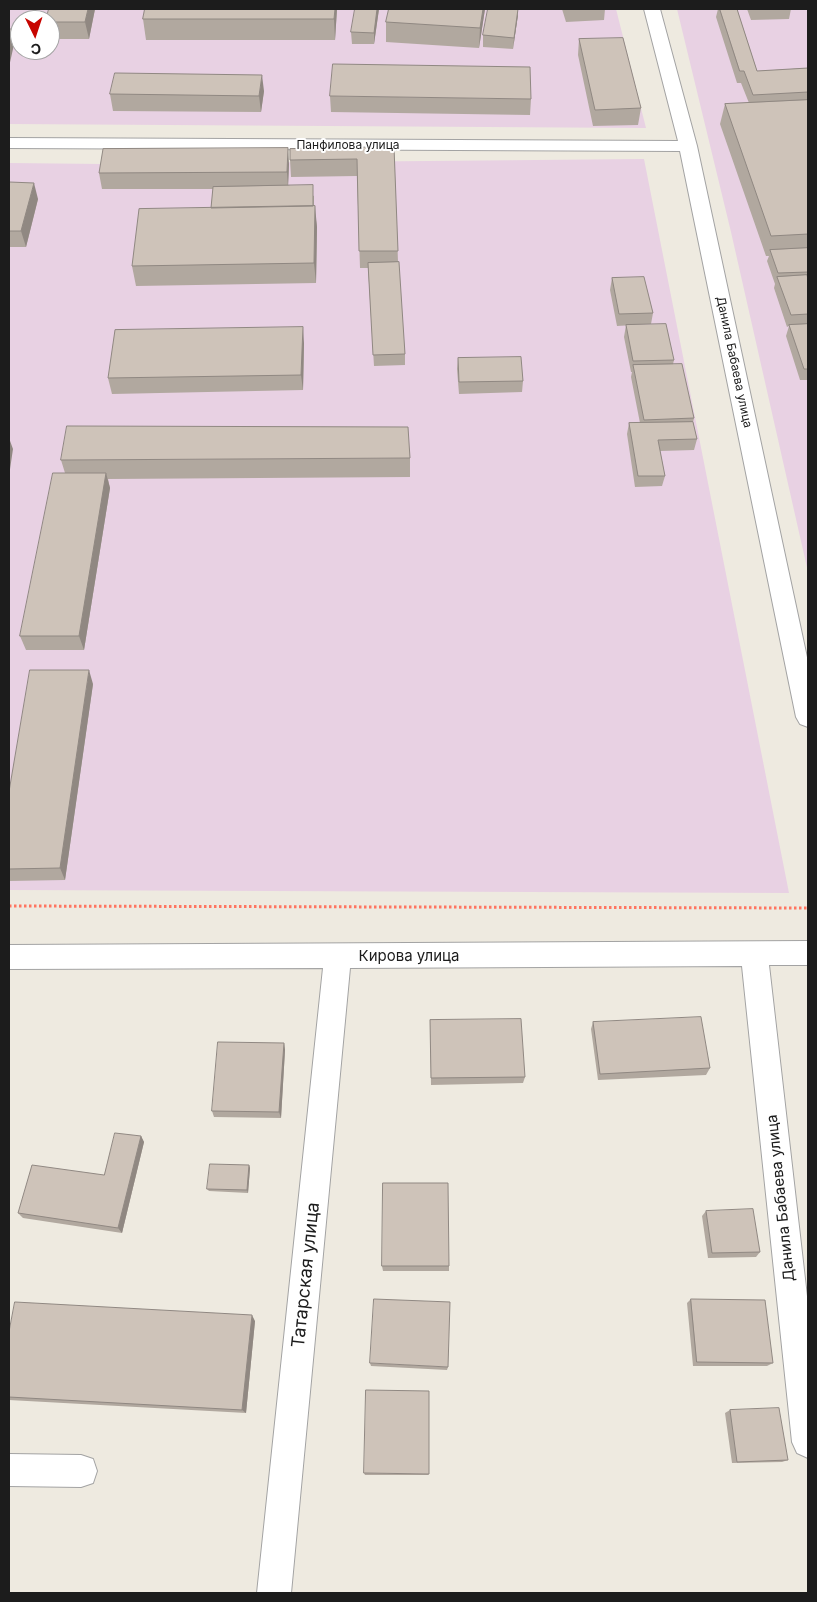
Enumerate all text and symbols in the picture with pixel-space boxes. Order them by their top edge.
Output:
north arrow [10,10,60,60]
text: С [30,41,42,58]
street label: Панфилова улица [296,138,400,152]
street label: Данила Бабаева улица [713,295,755,429]
street label: Кирова улица [359,947,459,965]
street label: Данила Бабаева улица [763,1114,799,1282]
street label: Татарская улица [288,1201,324,1349]

